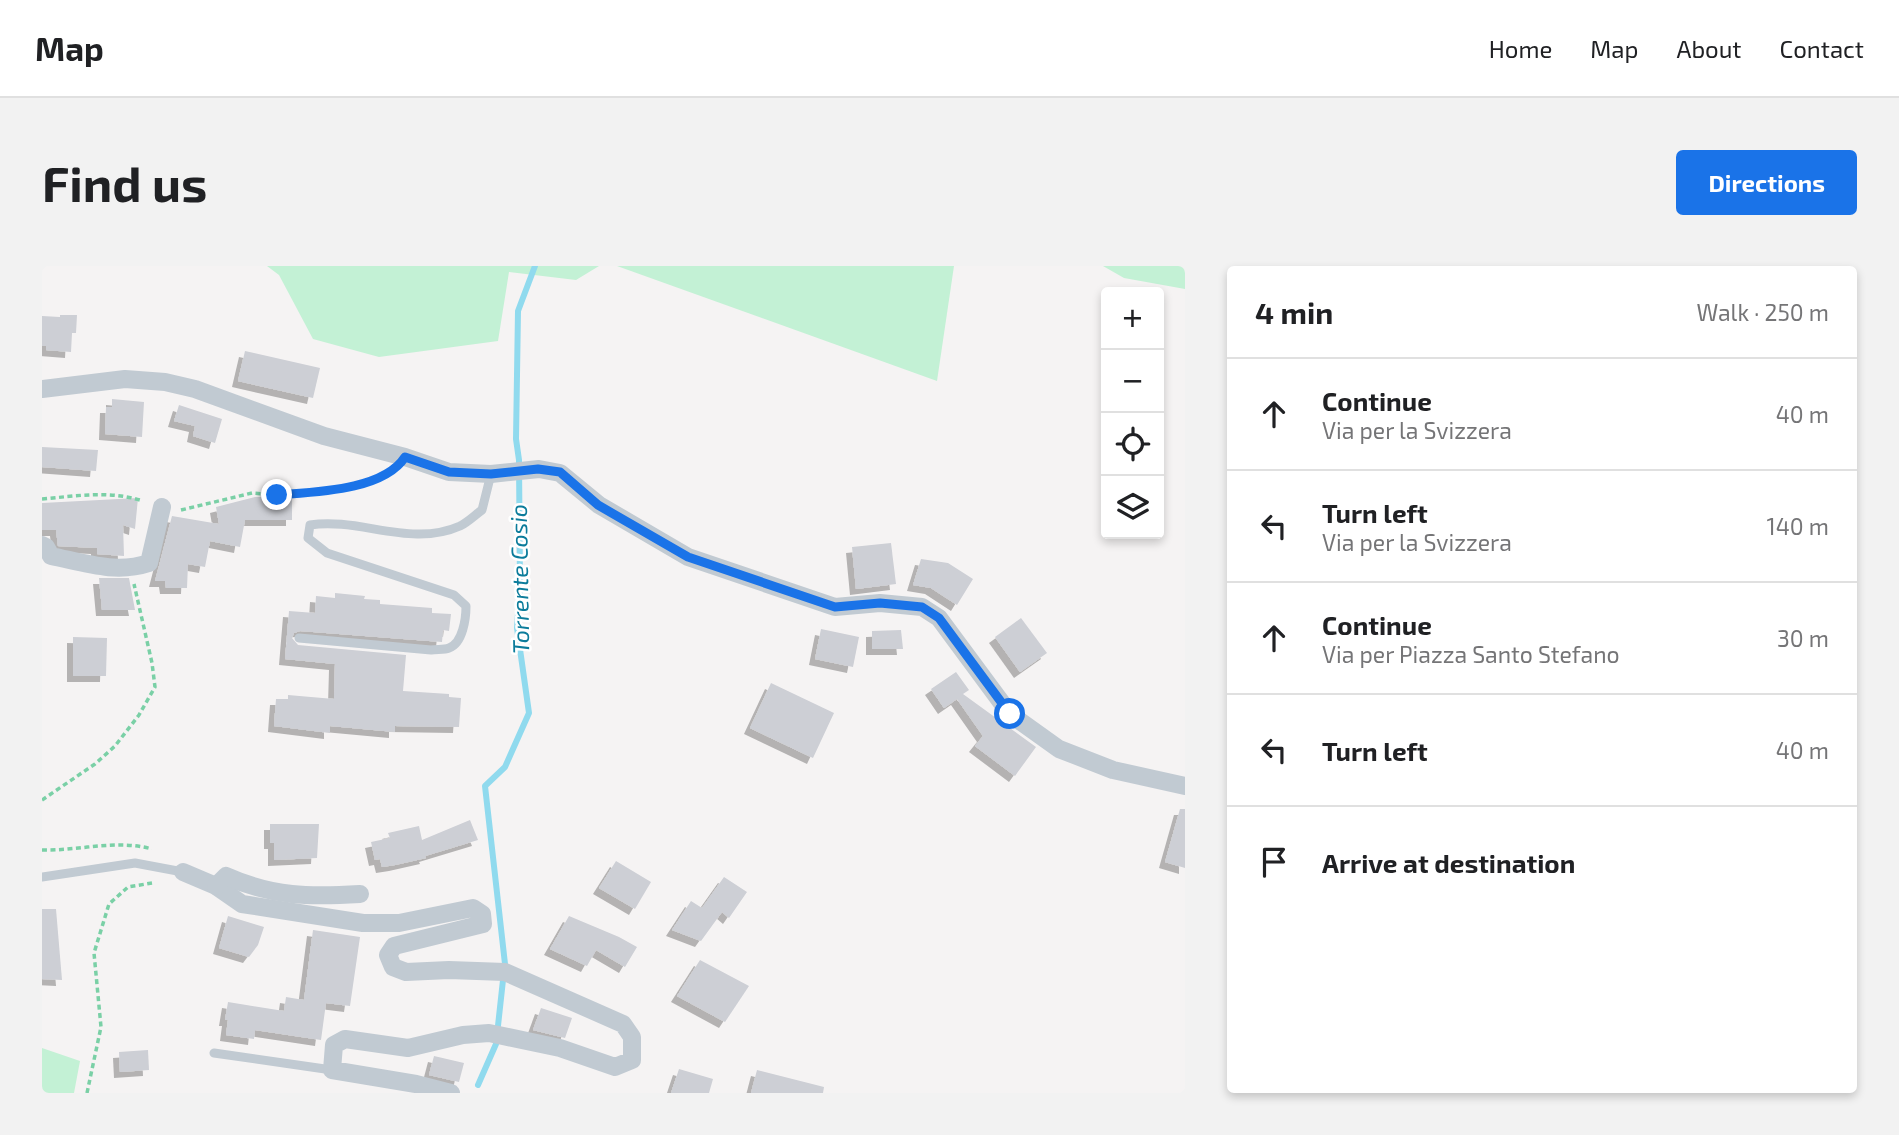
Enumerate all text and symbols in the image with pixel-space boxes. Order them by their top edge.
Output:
text: Map [35,28,104,68]
text: Home [1489,34,1552,63]
text: Map [1590,34,1638,63]
text: About [1676,34,1742,63]
text: Contact [1780,34,1864,63]
button: Directions [1676,150,1857,215]
text: Find us [42,153,207,212]
map controls [1101,287,1164,539]
button: + [1101,287,1164,350]
text: 4 min [1255,294,1333,330]
text: Walk · 250 m [1696,298,1829,326]
button: − [1101,350,1164,413]
text: Continue [1322,385,1432,416]
icon: ahead [1255,395,1293,433]
text: 40 m [1776,400,1829,428]
button: locate [1101,413,1164,476]
text: Via per la Svizzera [1322,416,1512,444]
button: layers [1101,476,1164,539]
route end [261,479,292,510]
text: Turn left [1322,497,1428,528]
water label: Torrente Cosio [504,504,534,654]
icon: left [1255,507,1293,545]
text: 140 m [1767,512,1829,540]
text: Via per la Svizzera [1322,528,1512,556]
text: Continue [1322,609,1432,640]
icon: ahead [1255,619,1293,657]
text: 30 m [1777,624,1829,652]
text: Via per Piazza Santo Stefano [1322,640,1620,668]
route start [994,698,1025,729]
icon: left [1255,731,1293,769]
text: Turn left [1322,735,1428,766]
text: 40 m [1776,736,1829,764]
icon: arrive [1255,843,1293,881]
text: Arrive at destination [1322,847,1575,878]

